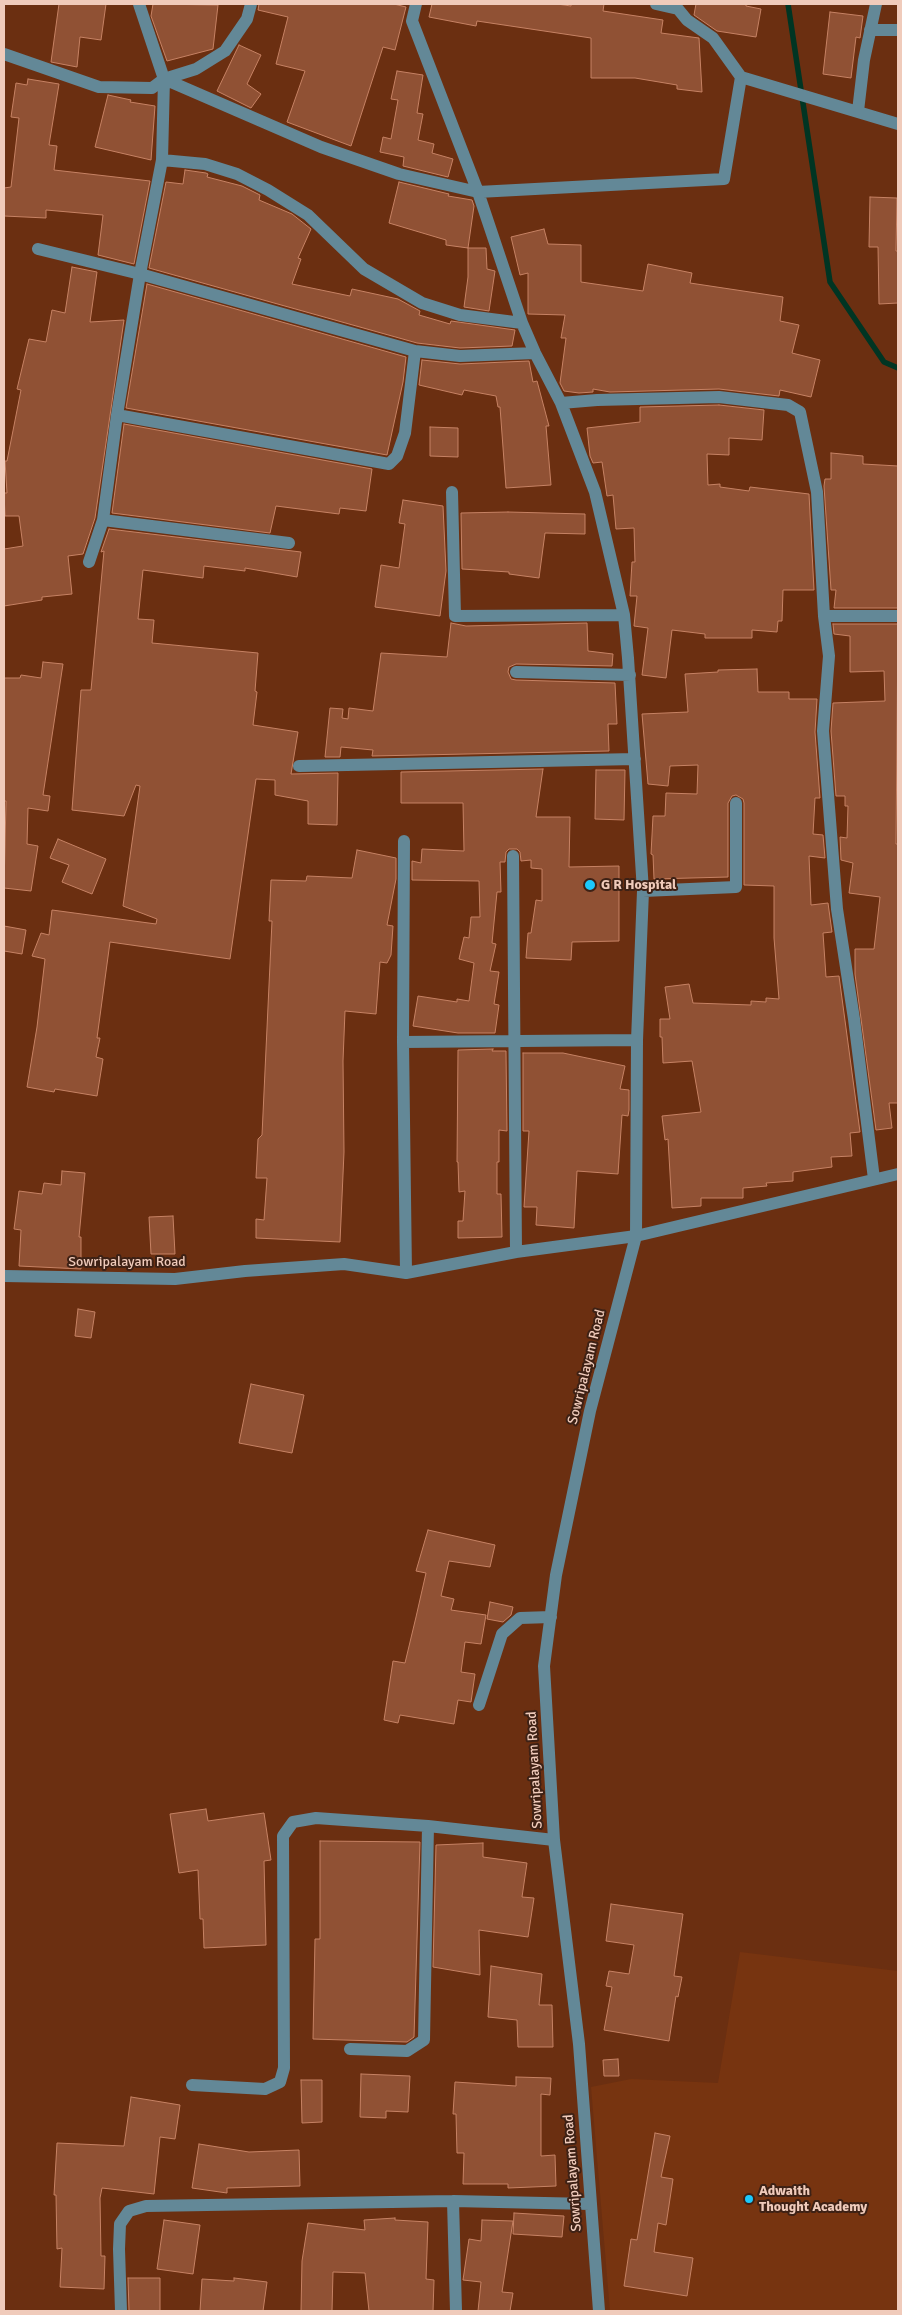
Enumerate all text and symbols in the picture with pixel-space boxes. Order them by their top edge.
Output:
place label: G R Hospital [601,877,676,893]
marker: G R Hospital [583,878,597,892]
street label: Sowripalayam Road [68,1254,186,1270]
street label: Sowripalayam Road [565,1308,609,1426]
street label: Sowripalayam Road [524,1711,546,1829]
street label: Sowripalayam Road [561,2114,585,2232]
place label: Adwaith Thought Academy [759,2183,867,2216]
marker: Adwaith Thought Academy [743,2193,755,2205]

